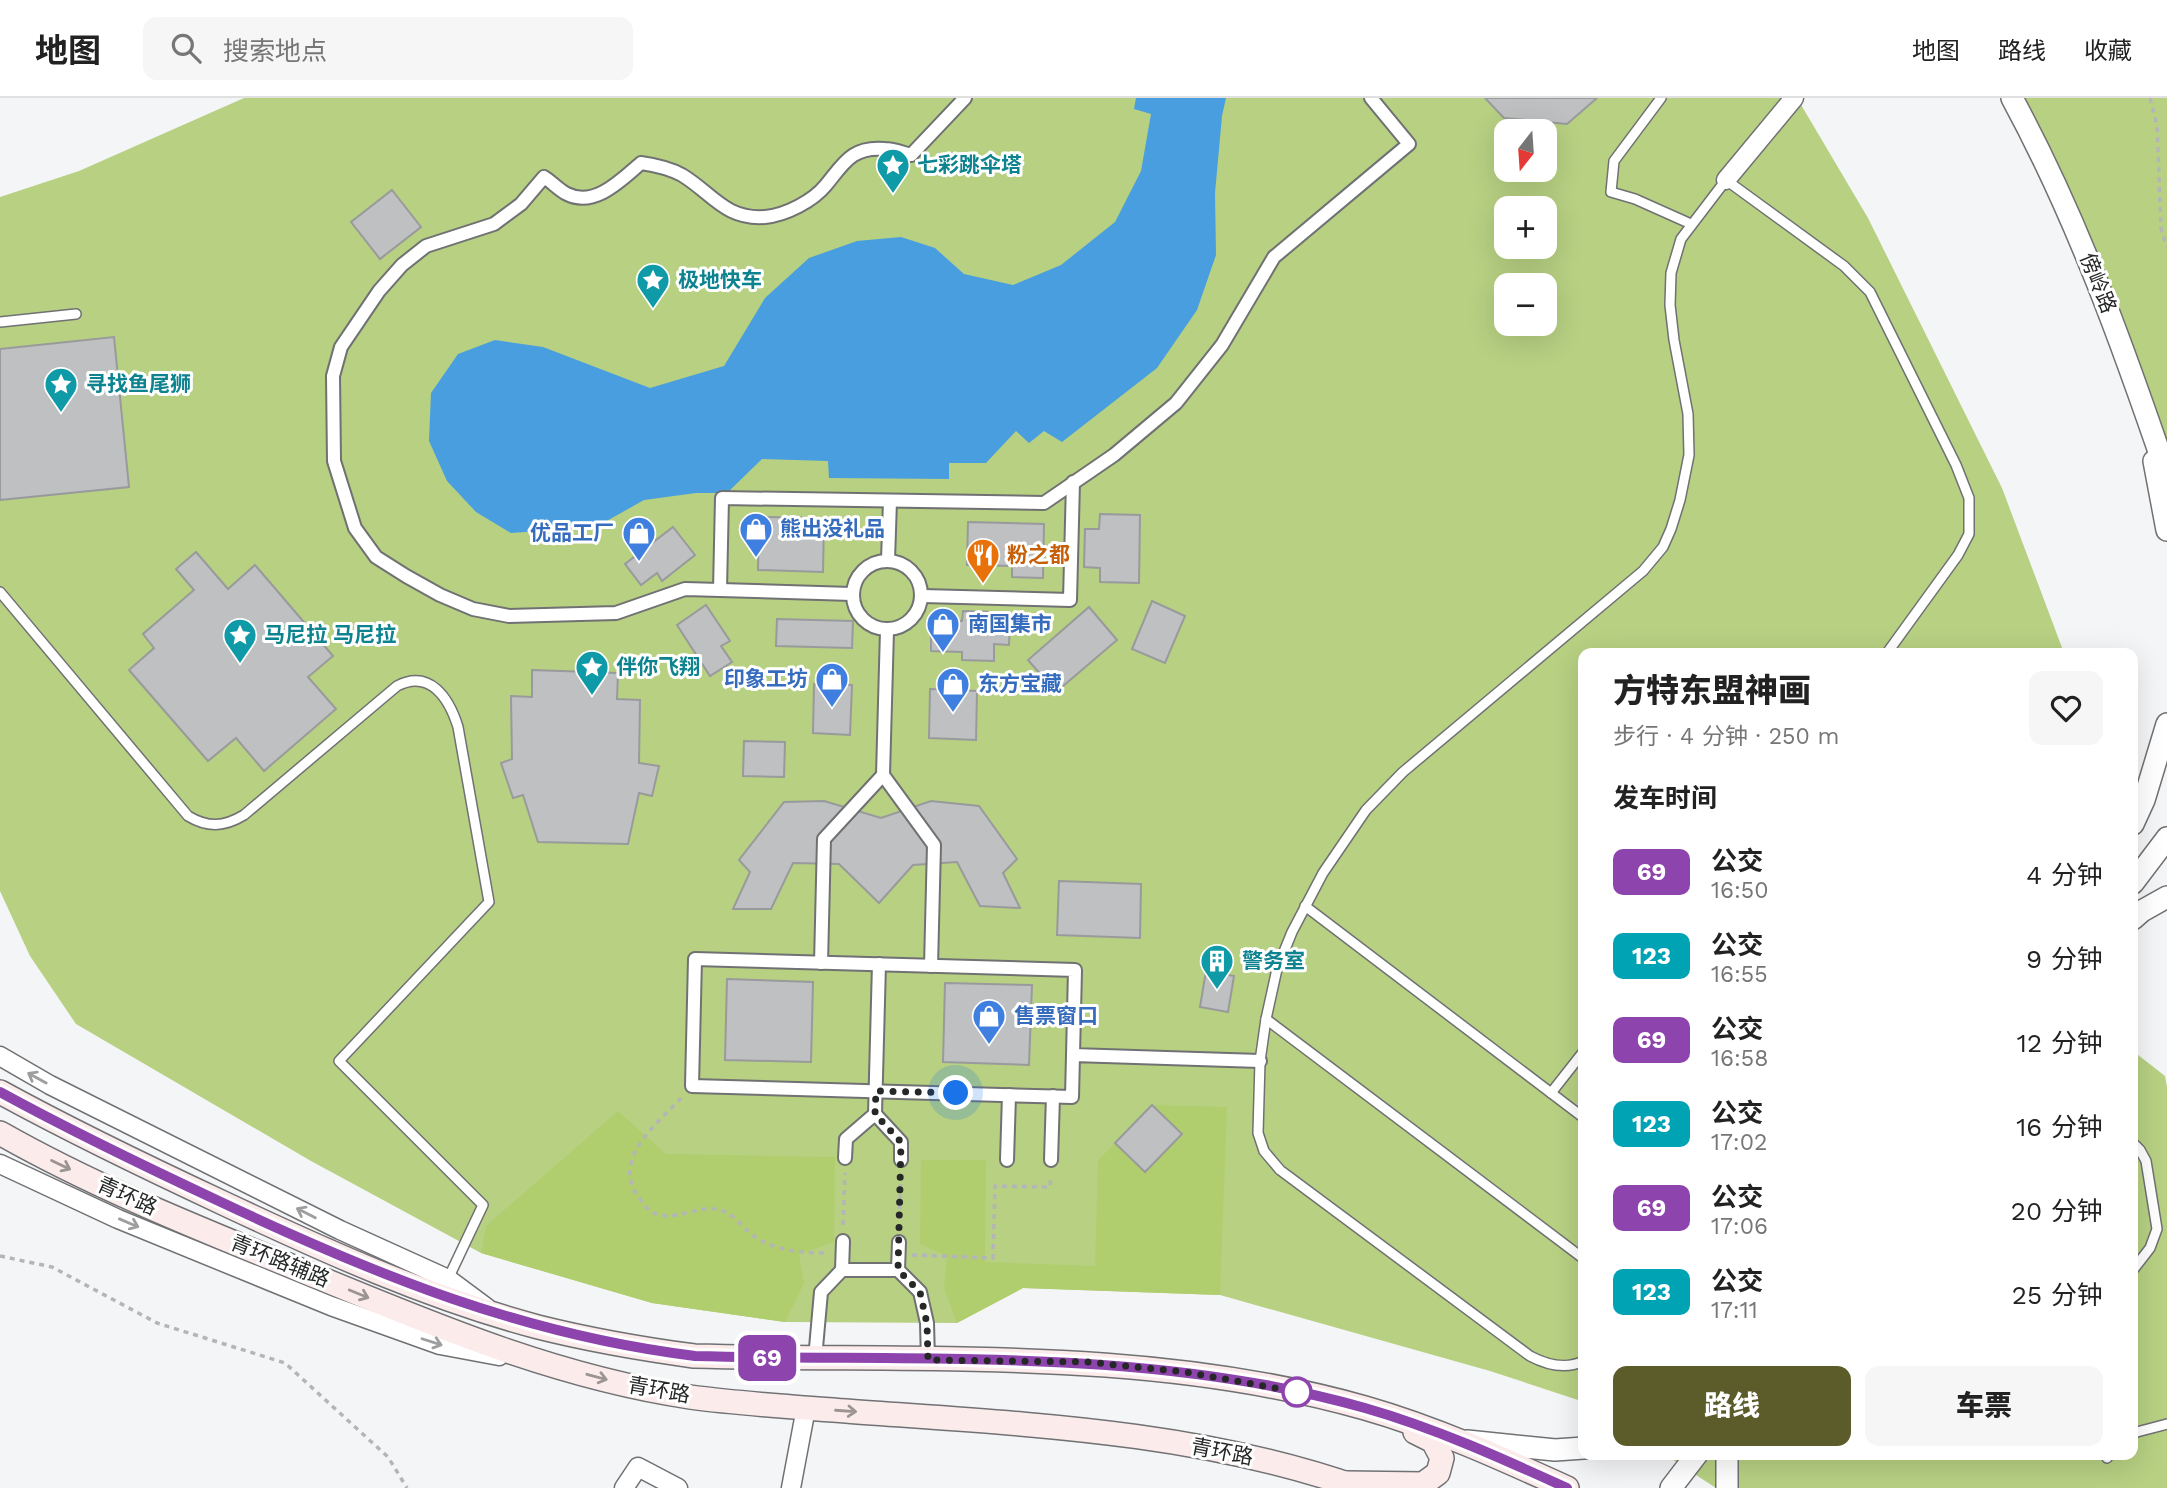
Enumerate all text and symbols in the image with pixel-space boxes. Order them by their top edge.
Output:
search box [143,17,633,80]
icon: search [167,29,205,67]
text: 地图 [35,31,101,70]
text: 搜索地点 [223,36,327,66]
text: 地图 [1912,37,1960,65]
text: 路线 [1998,37,2046,65]
text: 收藏 [2084,37,2132,65]
north arrow [1494,119,1558,182]
map controls [1494,119,1557,336]
place icon: 七彩跳伞塔 [874,146,912,195]
place label: 七彩跳伞塔 [917,152,1022,177]
button: + [1494,196,1557,259]
street label: 傍岭路 [2075,249,2122,317]
place icon: 极地快车 [634,261,672,310]
place label: 极地快车 [678,267,762,292]
button: − [1494,273,1557,336]
place icon: 寻找鱼尾狮 [42,365,80,414]
place label: 寻找鱼尾狮 [86,371,191,396]
shop icon: 熊出没礼品 [737,510,775,559]
shop icon: 优品工厂 [620,514,658,563]
place label: 熊出没礼品 [780,516,885,541]
place label: 优品工厂 [530,520,614,545]
restaurant icon: 粉之都 [964,536,1002,585]
place label: 粉之都 [1007,542,1070,567]
shop icon: 南国集市 [924,605,962,654]
place label: 南国集市 [968,611,1052,636]
place icon: 马尼拉 马尼拉 [221,616,259,665]
place label: 马尼拉 马尼拉 [264,622,396,647]
place icon: 伴你飞翔 [573,648,611,697]
place label: 伴你飞翔 [616,654,700,679]
shop icon: 印象工坊 [813,660,851,709]
shop icon: 东方宝藏 [934,665,972,714]
place label: 印象工坊 [724,666,808,691]
place label: 东方宝藏 [978,671,1062,696]
text: 方特东盟神画 [1613,671,1811,710]
button: heart [2029,671,2103,745]
text: 步行 · 4 分钟 · 250 m [1613,723,1840,750]
text: 发车时间 [1613,783,1717,813]
text: 公交 [1711,846,1763,876]
text: 69 [1637,858,1666,886]
text: 4 分钟 [2026,860,2103,890]
text: 16:50 [1711,877,1768,904]
text: 公交 [1711,930,1763,960]
building icon: 警务室 [1198,942,1236,991]
text: 123 [1632,942,1671,970]
text: 9 分钟 [2026,944,2103,974]
place label: 警务室 [1242,948,1305,973]
text: 16:55 [1711,961,1768,988]
shop icon: 售票窗口 [970,997,1008,1046]
place label: 售票窗口 [1014,1003,1098,1028]
text: 公交 [1711,1014,1763,1044]
text: 69 [1637,1026,1666,1054]
text: 12 分钟 [2017,1028,2103,1058]
text: 16:58 [1711,1045,1768,1072]
one-way arrow [27,1071,48,1084]
your location [938,1075,973,1110]
text: 公交 [1711,1098,1763,1128]
text: 123 [1632,1110,1671,1138]
text: 16 分钟 [2016,1112,2103,1142]
text: 17:02 [1711,1129,1767,1156]
one-way arrow [50,1158,71,1172]
street label: 青环路 [93,1171,161,1220]
text: 公交 [1711,1182,1763,1212]
text: 69 [1637,1194,1666,1222]
text: 20 分钟 [2011,1196,2103,1226]
one-way arrow [296,1205,317,1219]
text: 17:06 [1711,1213,1768,1240]
one-way arrow [118,1218,139,1231]
street label: 青环路辅路 [227,1229,334,1292]
text: 公交 [1711,1266,1763,1296]
text: 123 [1632,1278,1671,1306]
text: 25 分钟 [2012,1280,2103,1310]
one-way arrow [348,1289,369,1302]
text: 17:11 [1711,1297,1758,1324]
line badge: 69 [736,1335,798,1381]
one-way arrow [421,1336,443,1349]
text: 69 [752,1344,782,1372]
button: 路线 [1613,1366,1851,1446]
button: 车票 [1865,1366,2103,1446]
one-way arrow [585,1371,608,1384]
street label: 青环路 [626,1372,692,1407]
unlabelled marker [1282,1377,1312,1407]
one-way arrow [834,1405,857,1418]
street label: 青环路 [1189,1433,1255,1470]

